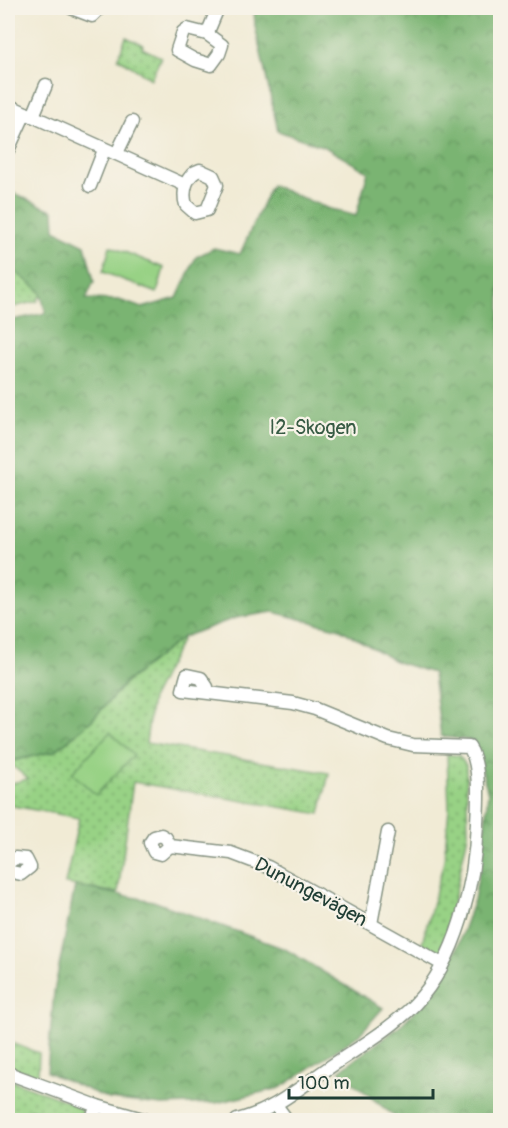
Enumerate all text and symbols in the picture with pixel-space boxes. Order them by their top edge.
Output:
park label: I2-Skogen [270,415,356,440]
street label: Dunungevägen [250,852,372,932]
scale bar [289,1062,433,1100]
text: 100 m [298,1072,350,1095]

